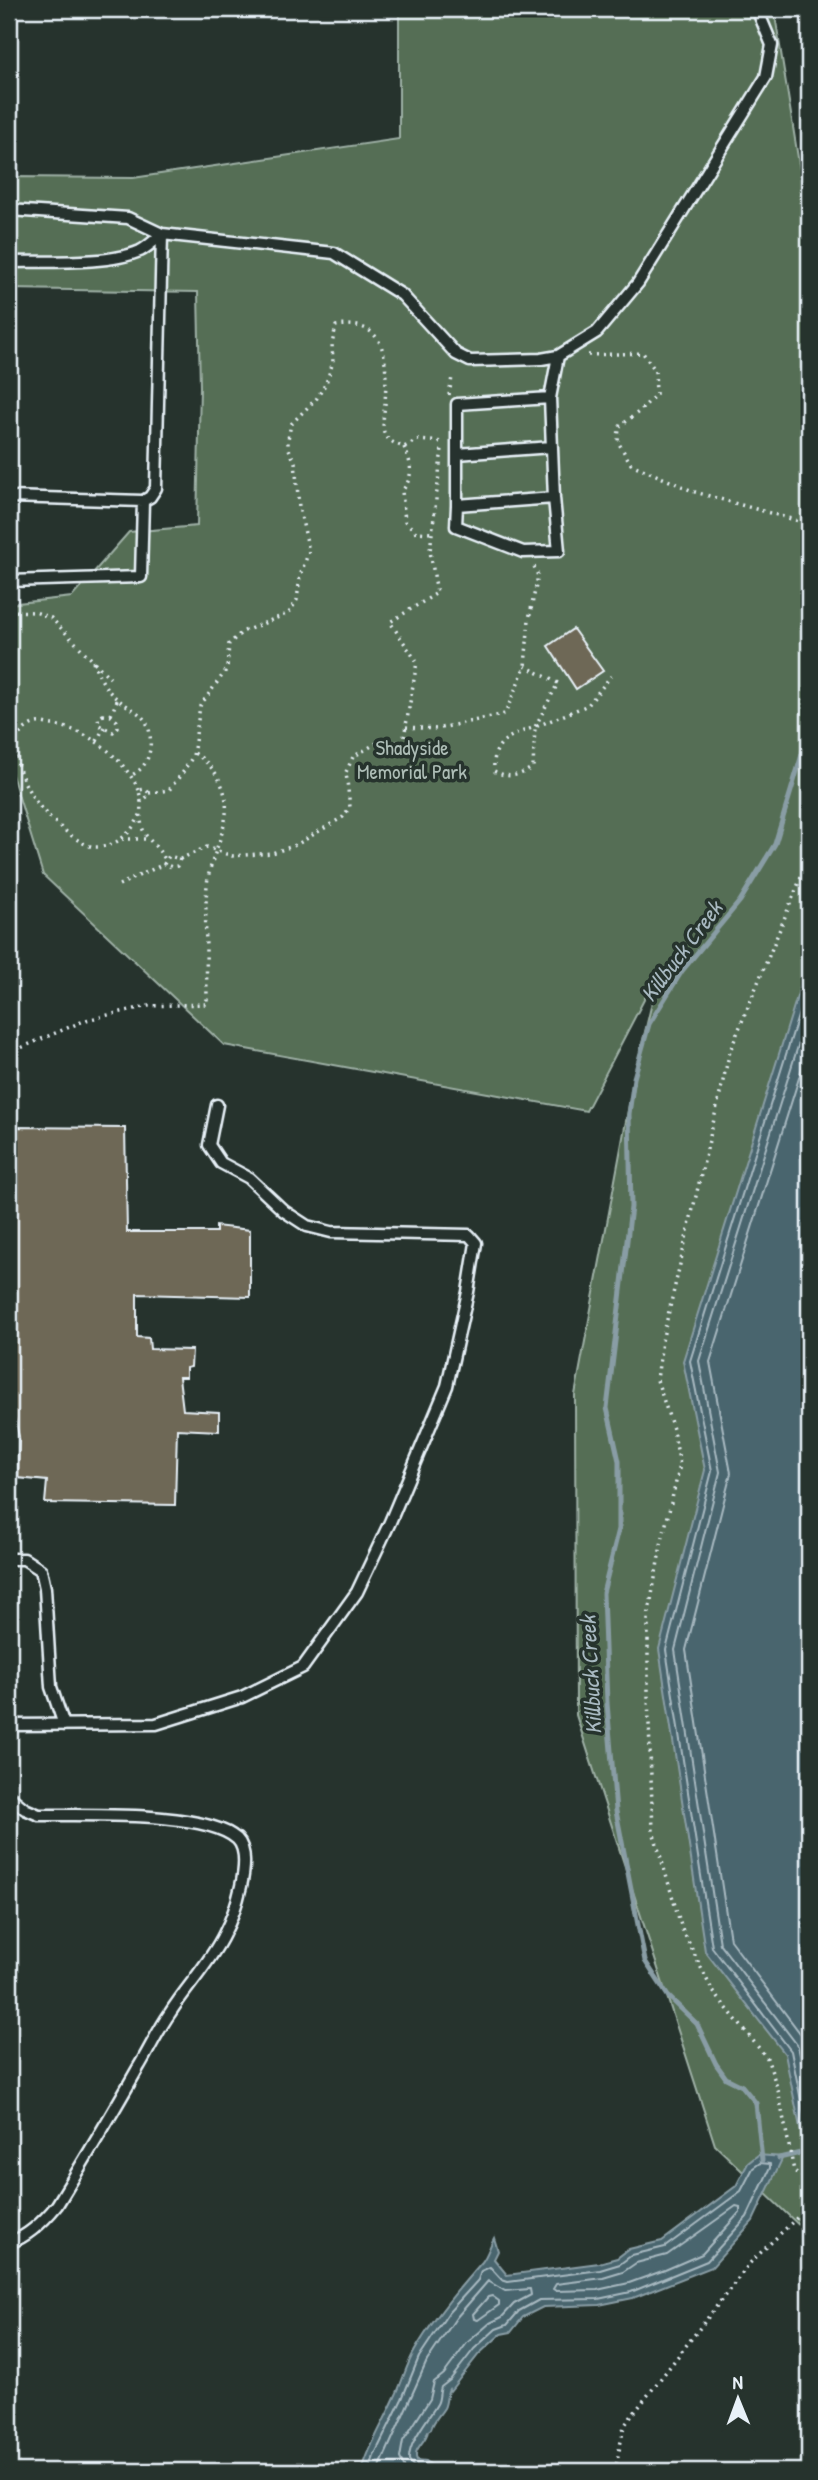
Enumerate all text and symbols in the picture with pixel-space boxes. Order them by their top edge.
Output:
park label: Shadyside Memorial Park [357,733,467,786]
water label: Killbuck Creek [633,892,731,1008]
water label: Killbuck Creek [571,1612,609,1735]
north arrow [702,2364,772,2434]
text: N [732,2369,743,2395]

